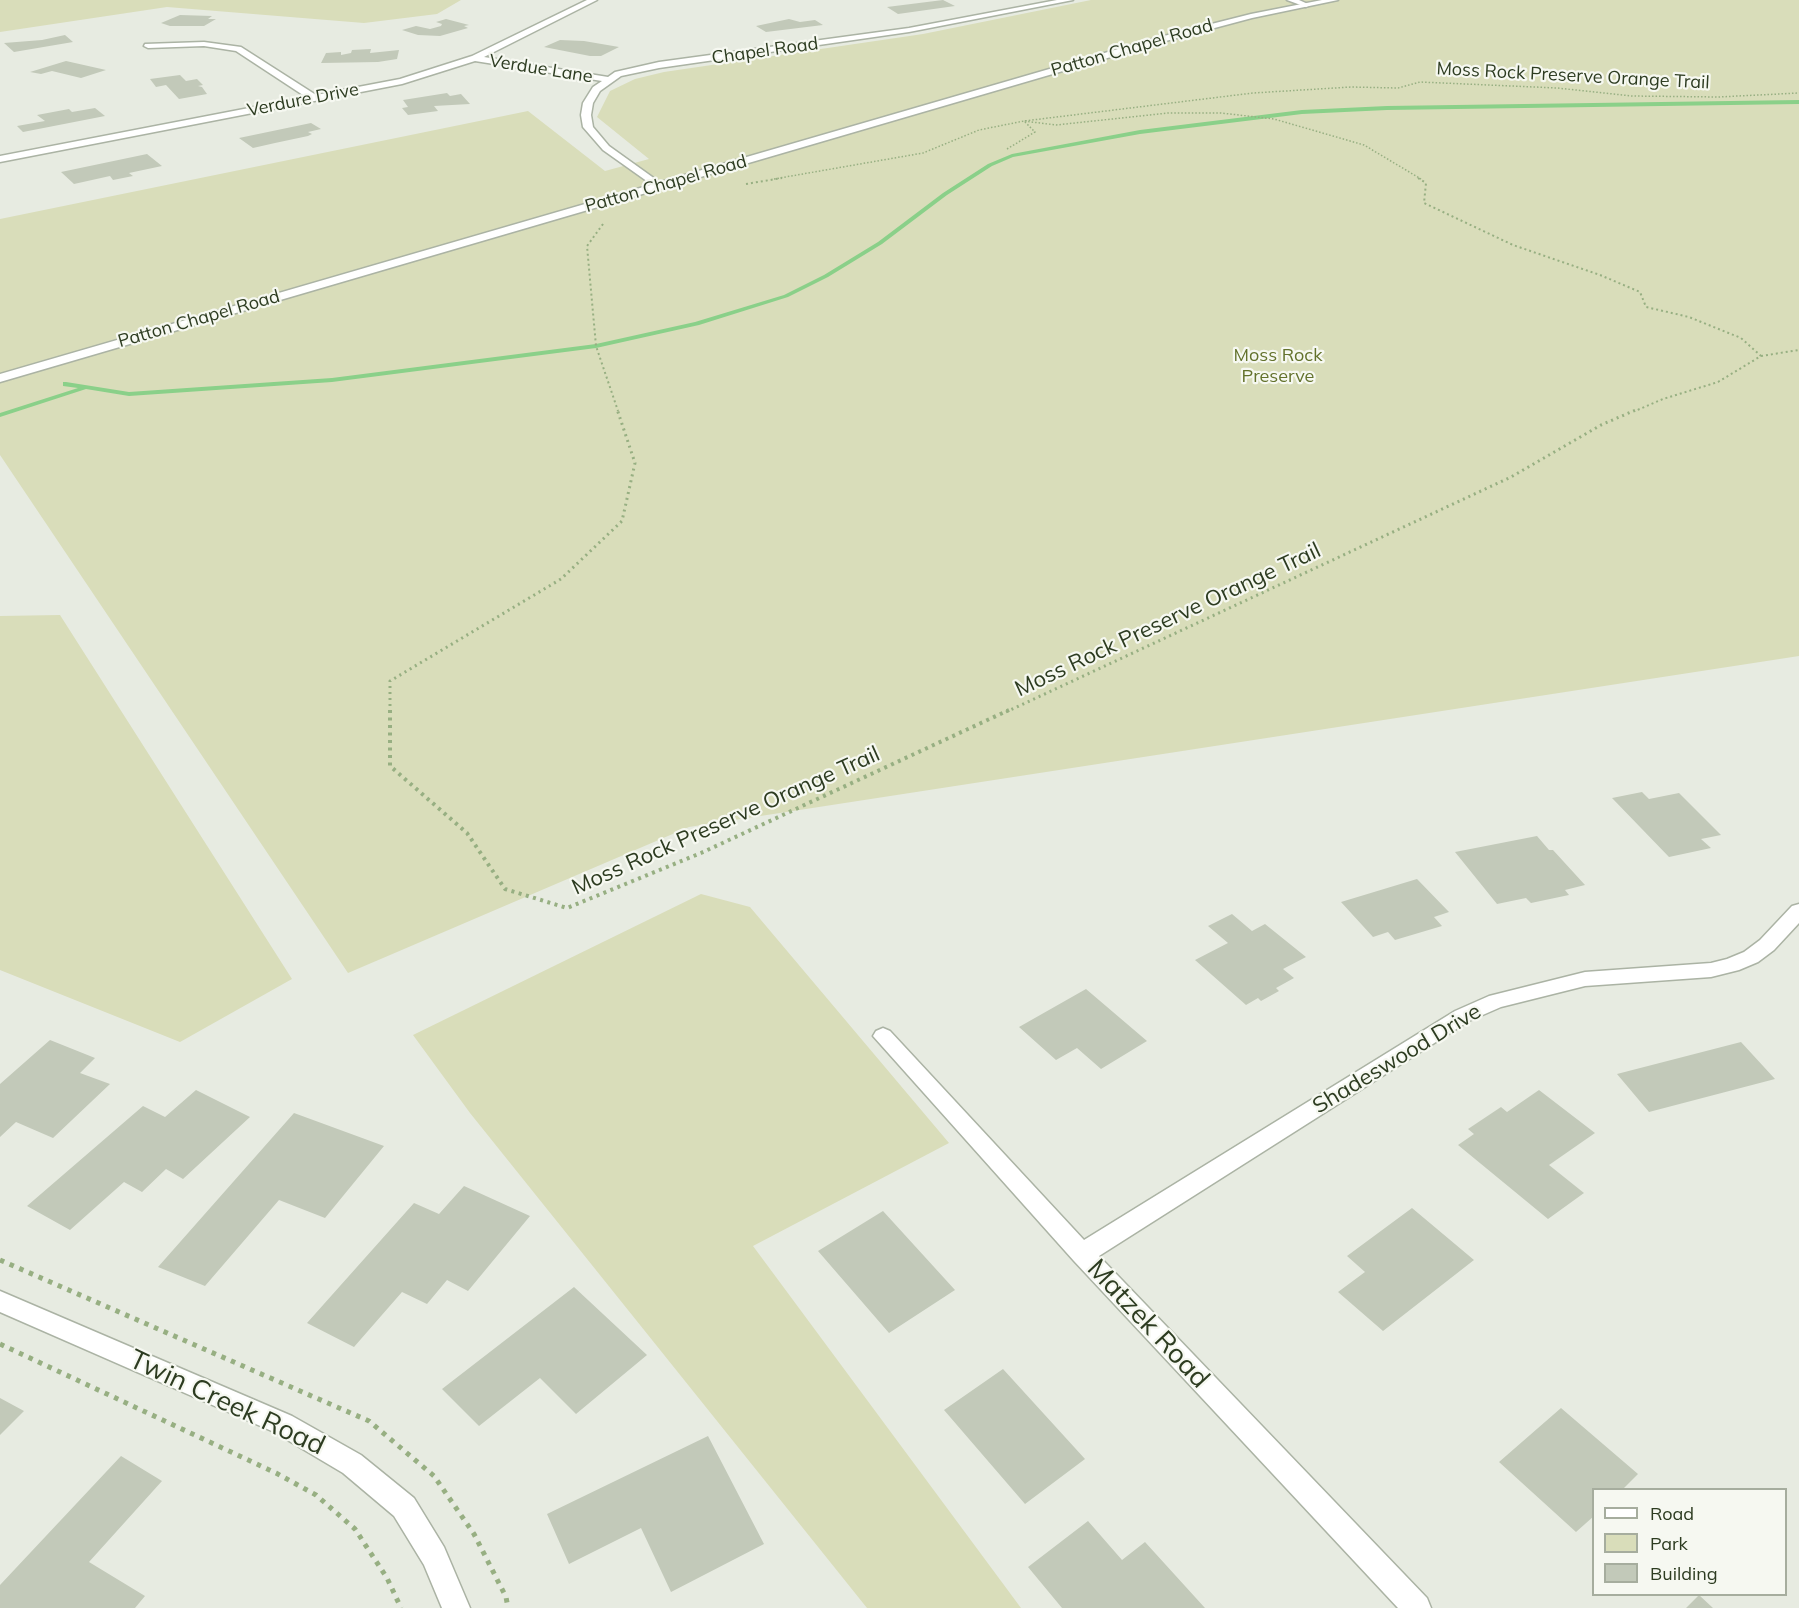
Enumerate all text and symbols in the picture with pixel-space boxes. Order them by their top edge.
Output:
street label: Patton Chapel Road [1049,15,1215,81]
street label: Chapel Road [710,33,820,69]
street label: Verdue Lane [488,50,594,88]
street label: Moss Rock Preserve Orange Trail [1436,58,1710,94]
street label: Verdure Drive [245,79,361,121]
street label: Patton Chapel Road [583,151,749,217]
street label: Patton Chapel Road [116,286,282,352]
park label: Moss Rock Preserve [1234,345,1322,388]
street label: Moss Rock Preserve Orange Trail [1011,537,1325,703]
street label: Moss Rock Preserve Orange Trail [568,741,884,901]
street label: Shadeswood Drive [1308,998,1486,1120]
street label: Matzek Road [1080,1253,1216,1395]
street label: Twin Creek Road [124,1344,330,1462]
legend [1592,1488,1787,1596]
text: Road [1650,1502,1694,1525]
text: Park [1650,1532,1688,1555]
text: Building [1650,1562,1718,1585]

